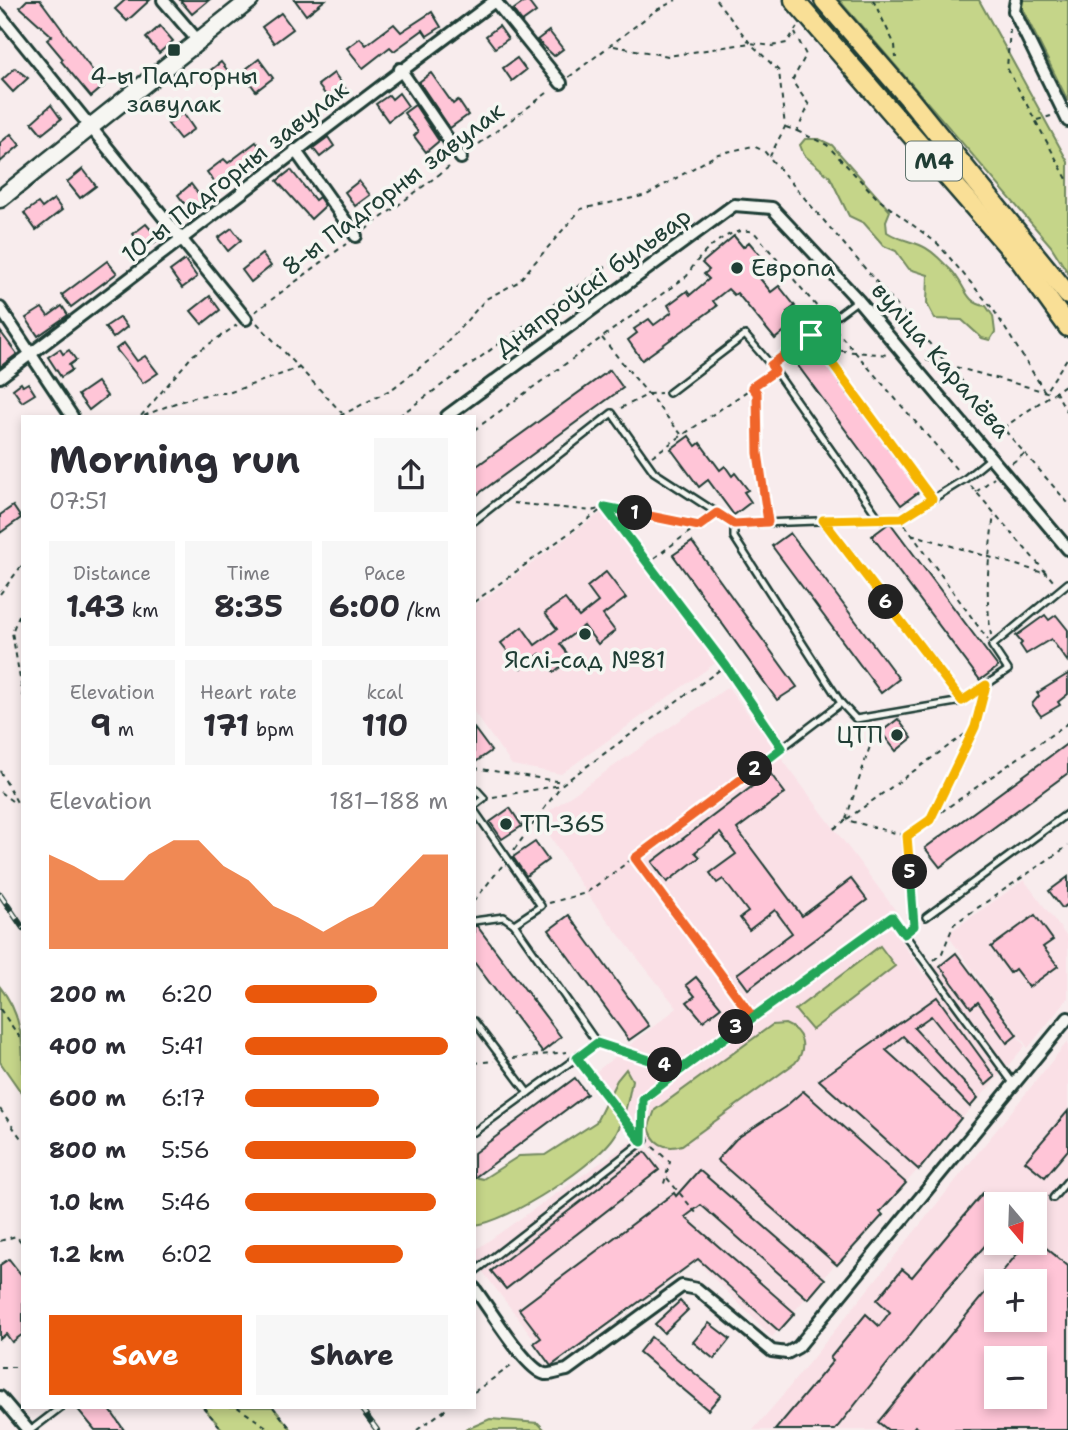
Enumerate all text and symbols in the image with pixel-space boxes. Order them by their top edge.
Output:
marker: 4-ы Падгорны завулак [166,42,182,58]
place label: 4-ы Падгорны завулак [90,60,258,120]
street label: 10-ы Падгорны завулак [115,73,355,271]
street label: 8-ы Падгорны завулак [275,95,511,283]
road number: М4 [906,142,962,180]
street label: Дняпроўскі бульвар [489,200,697,364]
place label: Европа [751,252,835,284]
marker: Европа [729,260,745,276]
street label: вуліца Каралёва [864,275,1018,445]
pin [781,305,841,365]
icon: arrive [792,316,830,354]
text: Morning run [49,434,300,485]
button: share [374,438,448,512]
text: 07:51 [49,486,108,516]
pin: 1 [618,496,652,530]
text: 1 [630,500,639,525]
text: Distance [73,561,151,586]
text: Time [227,561,270,586]
text: Pace [364,561,406,586]
pin: 6 [868,584,903,620]
text: 1.43 [66,586,125,627]
text: 8:35 [214,586,283,627]
text: 6:00 [329,586,400,627]
text: 6 [879,589,892,614]
text: km [125,598,159,623]
text: /km [400,598,441,623]
marker: Яслі-сад №81 [577,626,593,642]
place label: Яслі-сад №81 [504,644,666,676]
text: Elevation [70,680,155,705]
text: Heart rate [200,680,297,705]
text: kcal [366,680,403,705]
text: 9 [90,705,111,746]
text: 171 [203,705,249,746]
text: 110 [361,705,408,746]
text: m [111,717,134,742]
text: bpm [249,717,294,742]
place label: ЦТП [836,719,883,751]
marker: ЦТП [889,727,905,743]
pin: 2 [738,752,772,786]
text: 2 [748,756,761,781]
text: Elevation [49,786,152,816]
text: 181–188 m [329,786,448,816]
place label: ТП-365 [520,808,605,840]
marker: ТП-365 [498,816,514,832]
pin: 5 [892,854,928,890]
text: 5 [904,859,915,884]
text: 200 m [49,979,126,1009]
text: 6:20 [161,979,213,1009]
pin: 3 [718,1010,754,1044]
text: 3 [729,1014,742,1039]
text: 400 m [49,1031,126,1061]
text: 5:41 [161,1031,204,1061]
pin: 4 [648,1048,682,1082]
text: 4 [658,1052,671,1077]
text: 600 m [49,1083,126,1113]
text: 6:17 [161,1083,206,1113]
text: 800 m [49,1135,126,1165]
text: 5:56 [161,1135,210,1165]
text: 1.0 km [49,1187,124,1217]
text: 5:46 [161,1187,211,1217]
north arrow [984,1192,1046,1255]
map controls [984,1192,1047,1409]
text: 1.2 km [49,1239,125,1269]
text: 6:02 [161,1239,213,1269]
button: + [984,1269,1047,1332]
button: Save [49,1315,242,1395]
button: Share [256,1315,448,1395]
button: − [984,1346,1047,1409]

